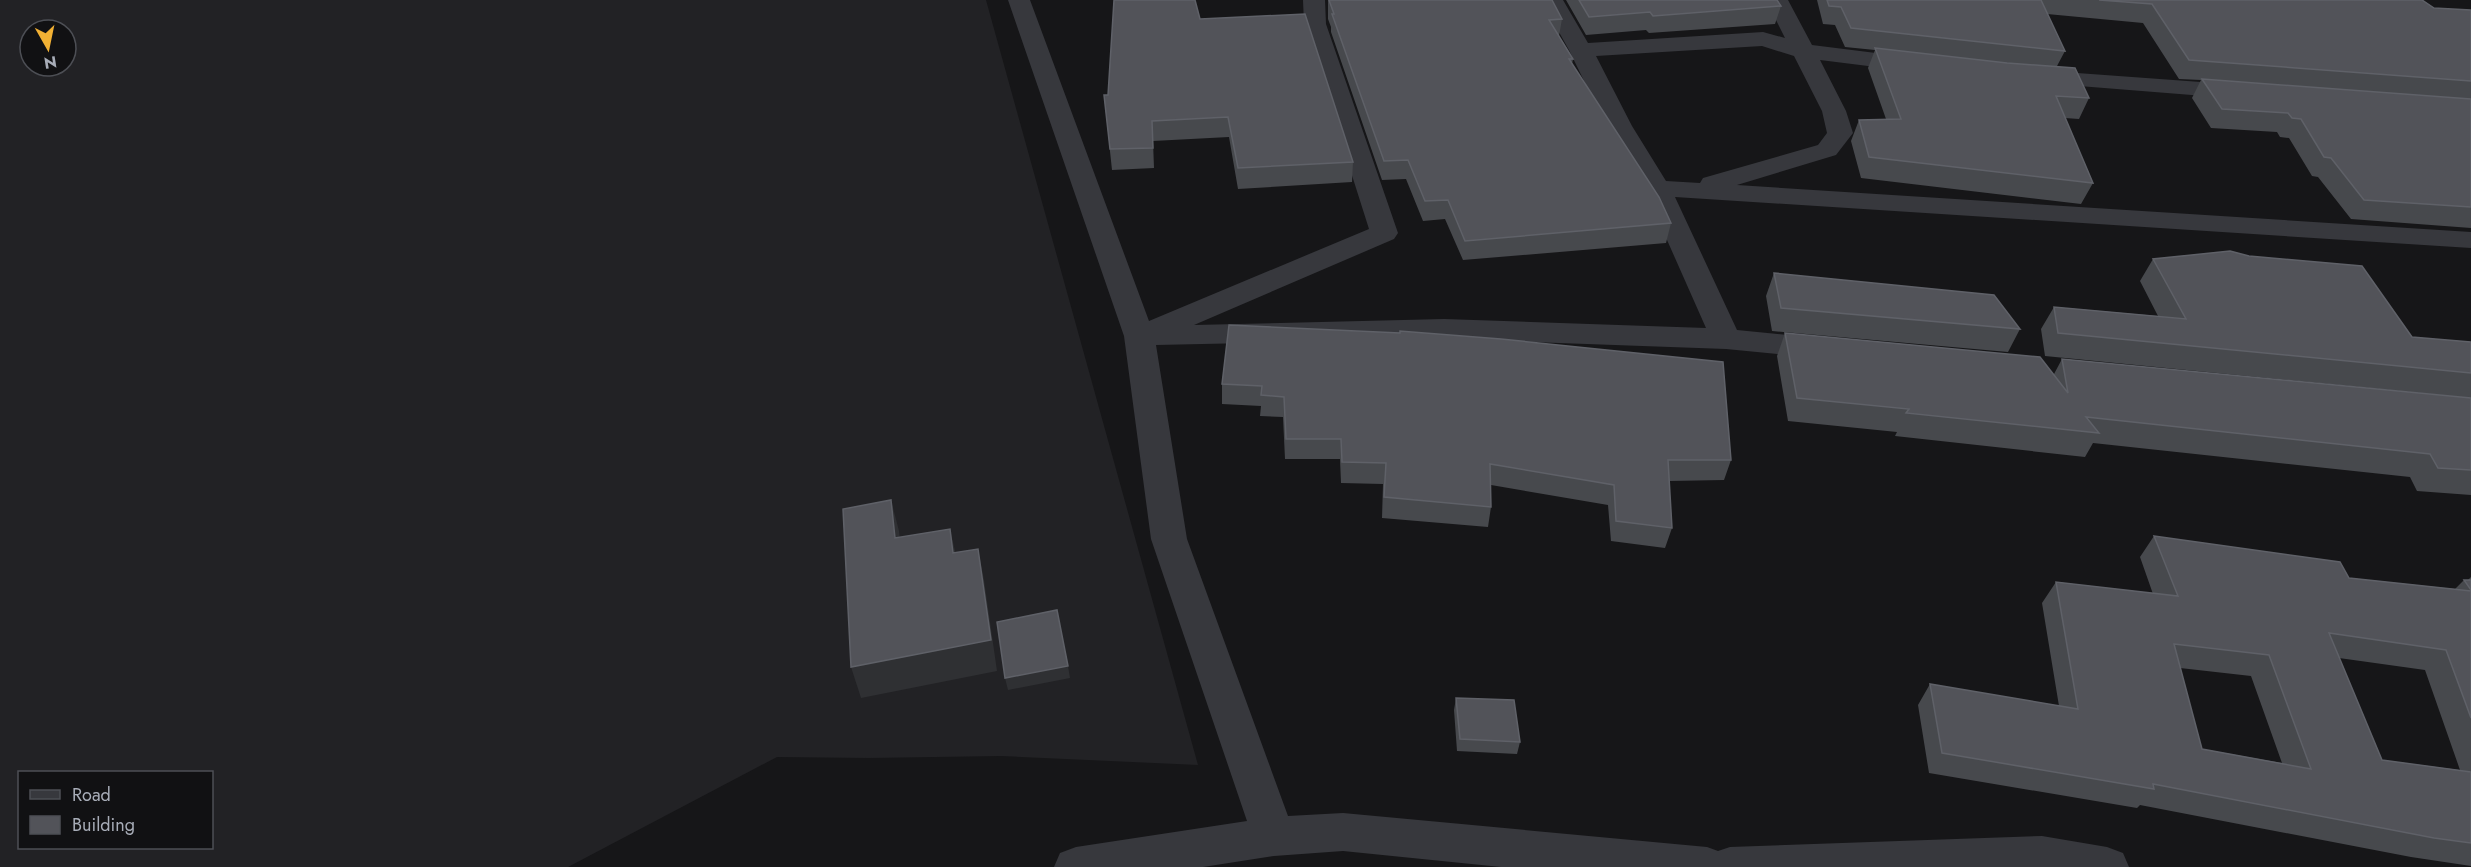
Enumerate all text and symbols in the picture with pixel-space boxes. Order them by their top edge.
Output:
north arrow [18,18,78,78]
text: N [42,50,58,75]
legend [18,771,213,849]
text: Road [72,782,111,808]
text: Building [72,812,135,838]

